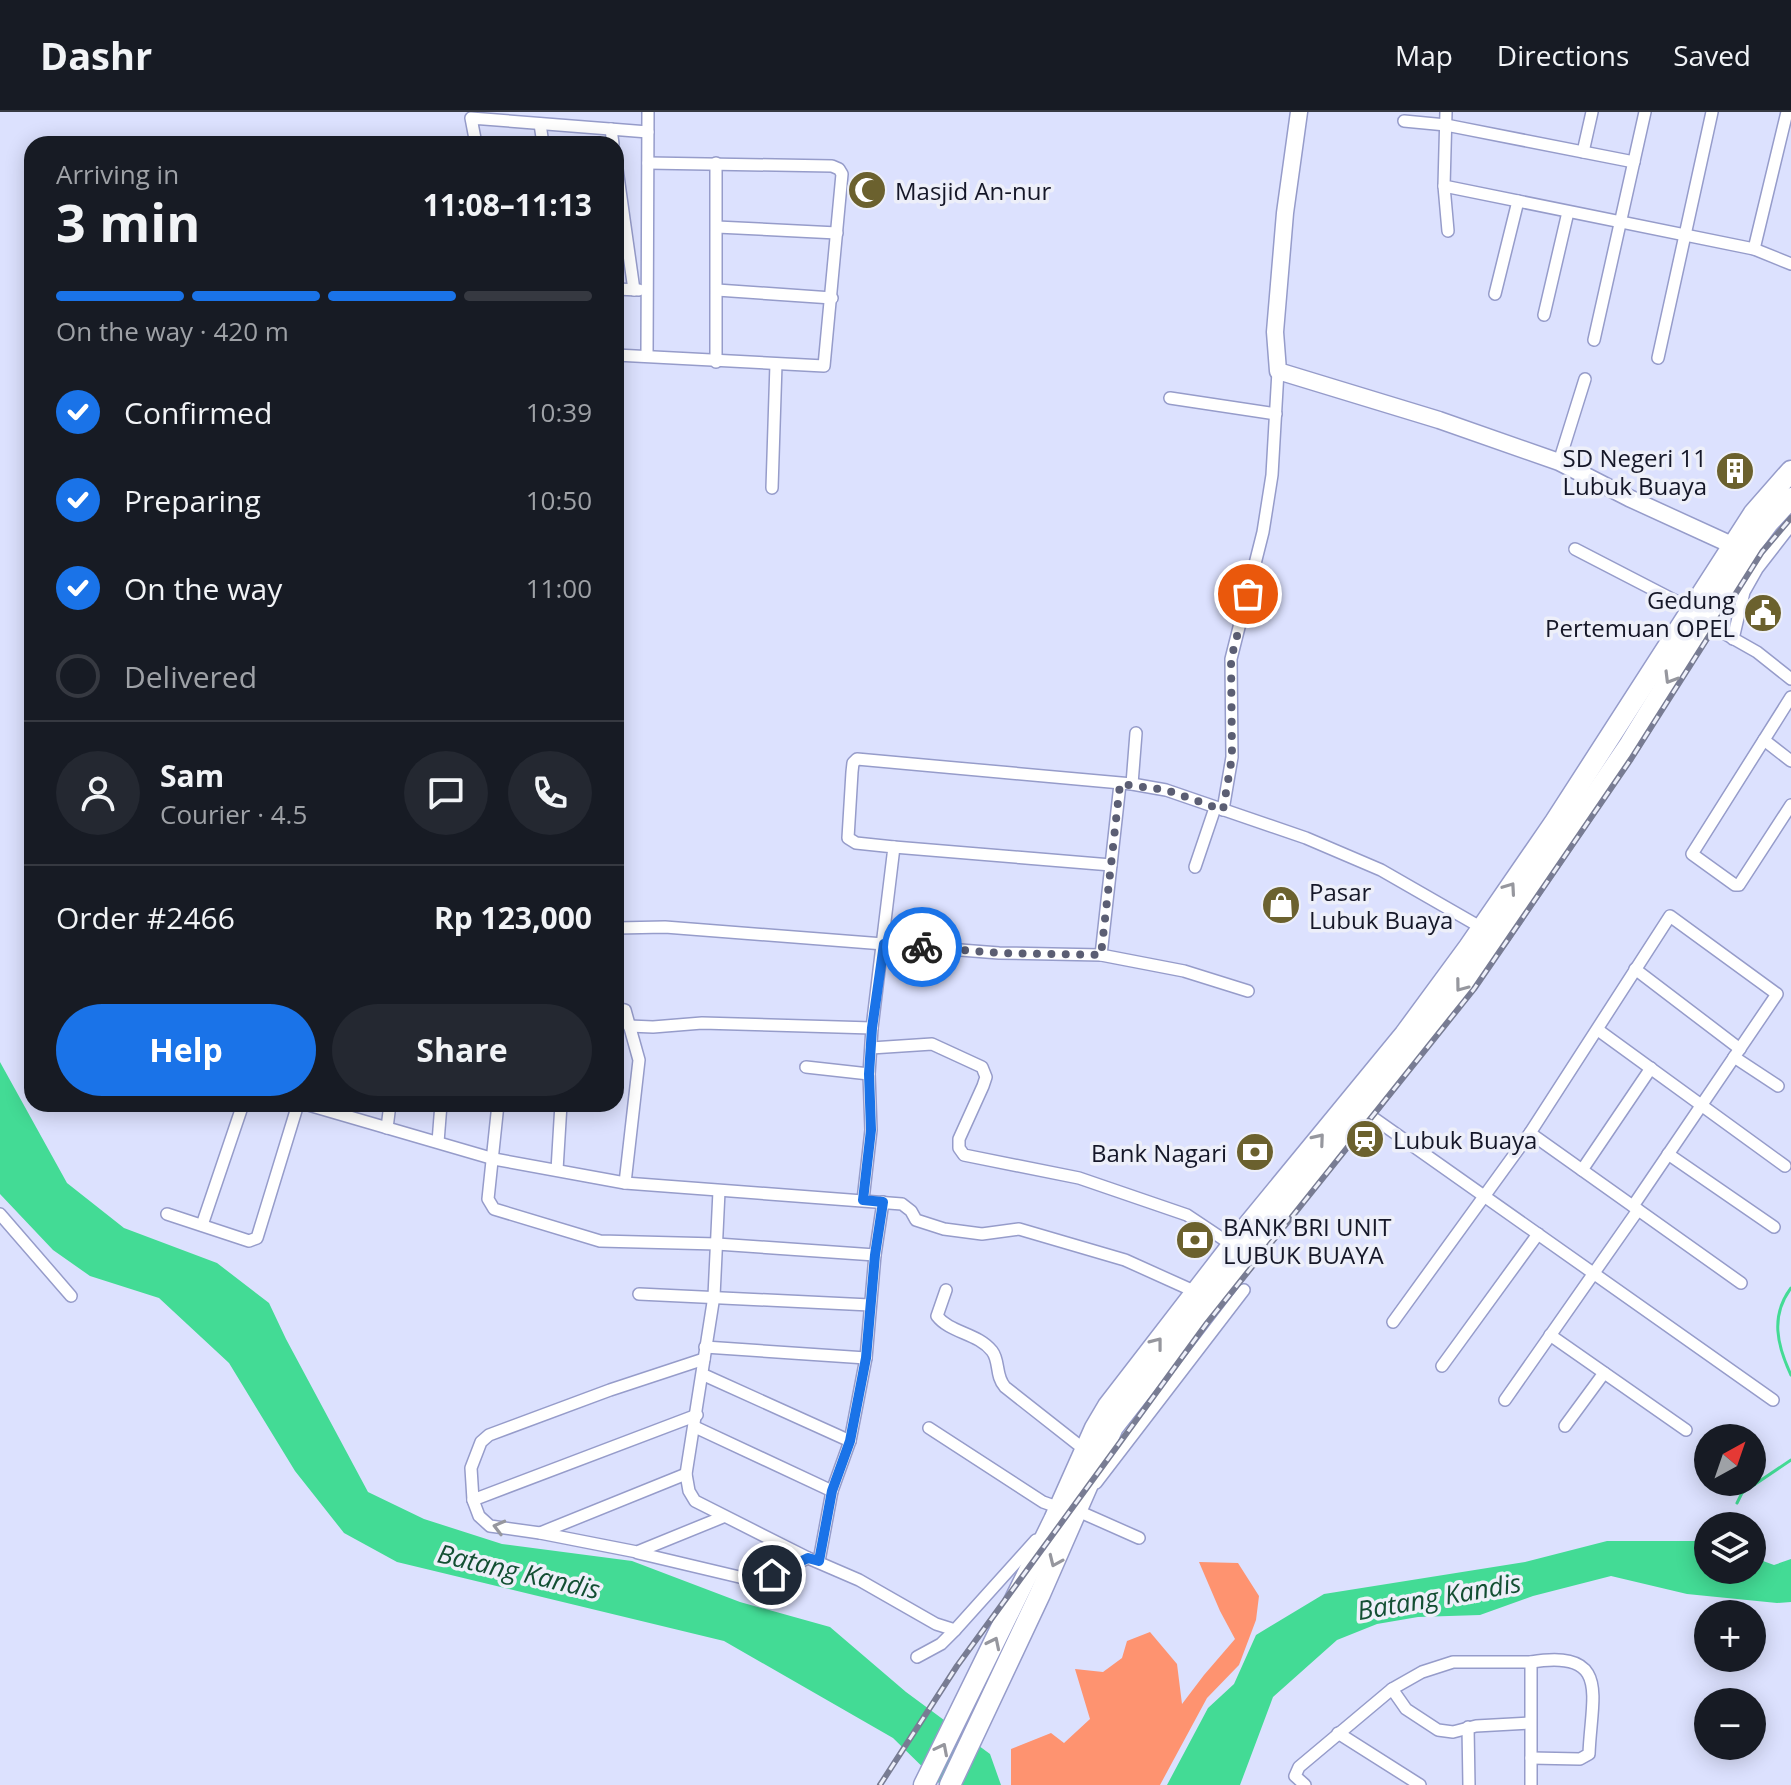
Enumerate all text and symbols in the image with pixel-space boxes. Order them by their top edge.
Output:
text: Dashr [40,29,152,81]
text: Map [1395,36,1453,74]
text: Directions [1497,36,1629,74]
text: Saved [1673,36,1751,74]
text: Arriving in [56,156,179,192]
mosque icon: Masjid An-nur [846,169,888,211]
place label: Masjid An-nur [895,174,1051,207]
text: 11:08–11:13 [423,184,592,225]
text: 3 min [56,186,200,257]
text: On the way · 420 m [56,313,289,349]
icon: check [56,390,100,434]
text: Confirmed [124,392,272,433]
text: 10:39 [526,394,592,430]
place label: SD Negeri 11 Lubuk Buaya [1563,441,1707,502]
building icon: SD Negeri 11 Lubuk Buaya [1714,450,1756,492]
icon: check [56,478,100,522]
text: Preparing [124,480,261,521]
text: 10:50 [526,482,592,518]
pin [1214,560,1282,628]
icon: check [56,566,100,610]
text: On the way [124,568,282,609]
text: 11:00 [526,570,592,606]
icon: bag [1226,572,1270,616]
place label: Gedung Pertemuan OPEL [1545,583,1735,644]
public building icon: Gedung Pertemuan OPEL [1742,592,1784,634]
text: Delivered [124,656,257,697]
one-way arrow [1664,669,1679,684]
button: person [56,751,140,835]
button: chat [404,751,488,835]
button: phone [508,751,592,835]
text: Sam [160,755,224,796]
text: Courier · 4.5 [160,796,307,832]
place label: Pasar Lubuk Buaya [1309,875,1453,936]
one-way arrow [1500,882,1515,896]
shop icon: Pasar Lubuk Buaya [1260,884,1302,926]
text: Order #2466 [56,897,235,938]
text: Rp 123,000 [434,897,592,938]
courier [882,907,962,987]
icon: bike [900,925,944,969]
one-way arrow [1457,977,1471,992]
button: Help [56,1004,316,1096]
button: Share [332,1004,592,1096]
station icon: Lubuk Buaya [1344,1118,1386,1160]
place label: Lubuk Buaya [1393,1123,1537,1156]
bank icon: Bank Nagari [1234,1131,1276,1173]
one-way arrow [1309,1133,1323,1148]
place label: Bank Nagari [1091,1136,1227,1169]
place label: BANK BRI UNIT LUBUK BUAYA [1223,1210,1391,1271]
bank icon: BANK BRI UNIT LUBUK BUAYA [1174,1219,1216,1261]
one-way arrow [1148,1337,1162,1352]
north arrow [1694,1424,1766,1496]
map controls [1694,1424,1766,1760]
button: layers [1694,1512,1766,1584]
one-way arrow [493,1520,507,1537]
water label: Batang Kandis [434,1535,604,1607]
pin [738,1541,806,1609]
icon: home [750,1553,794,1597]
one-way arrow [1049,1553,1065,1567]
water label: Batang Kandis [1354,1564,1524,1628]
button: + [1694,1600,1766,1672]
one-way arrow [984,1637,1000,1652]
button: − [1694,1688,1766,1760]
one-way arrow [932,1742,948,1757]

